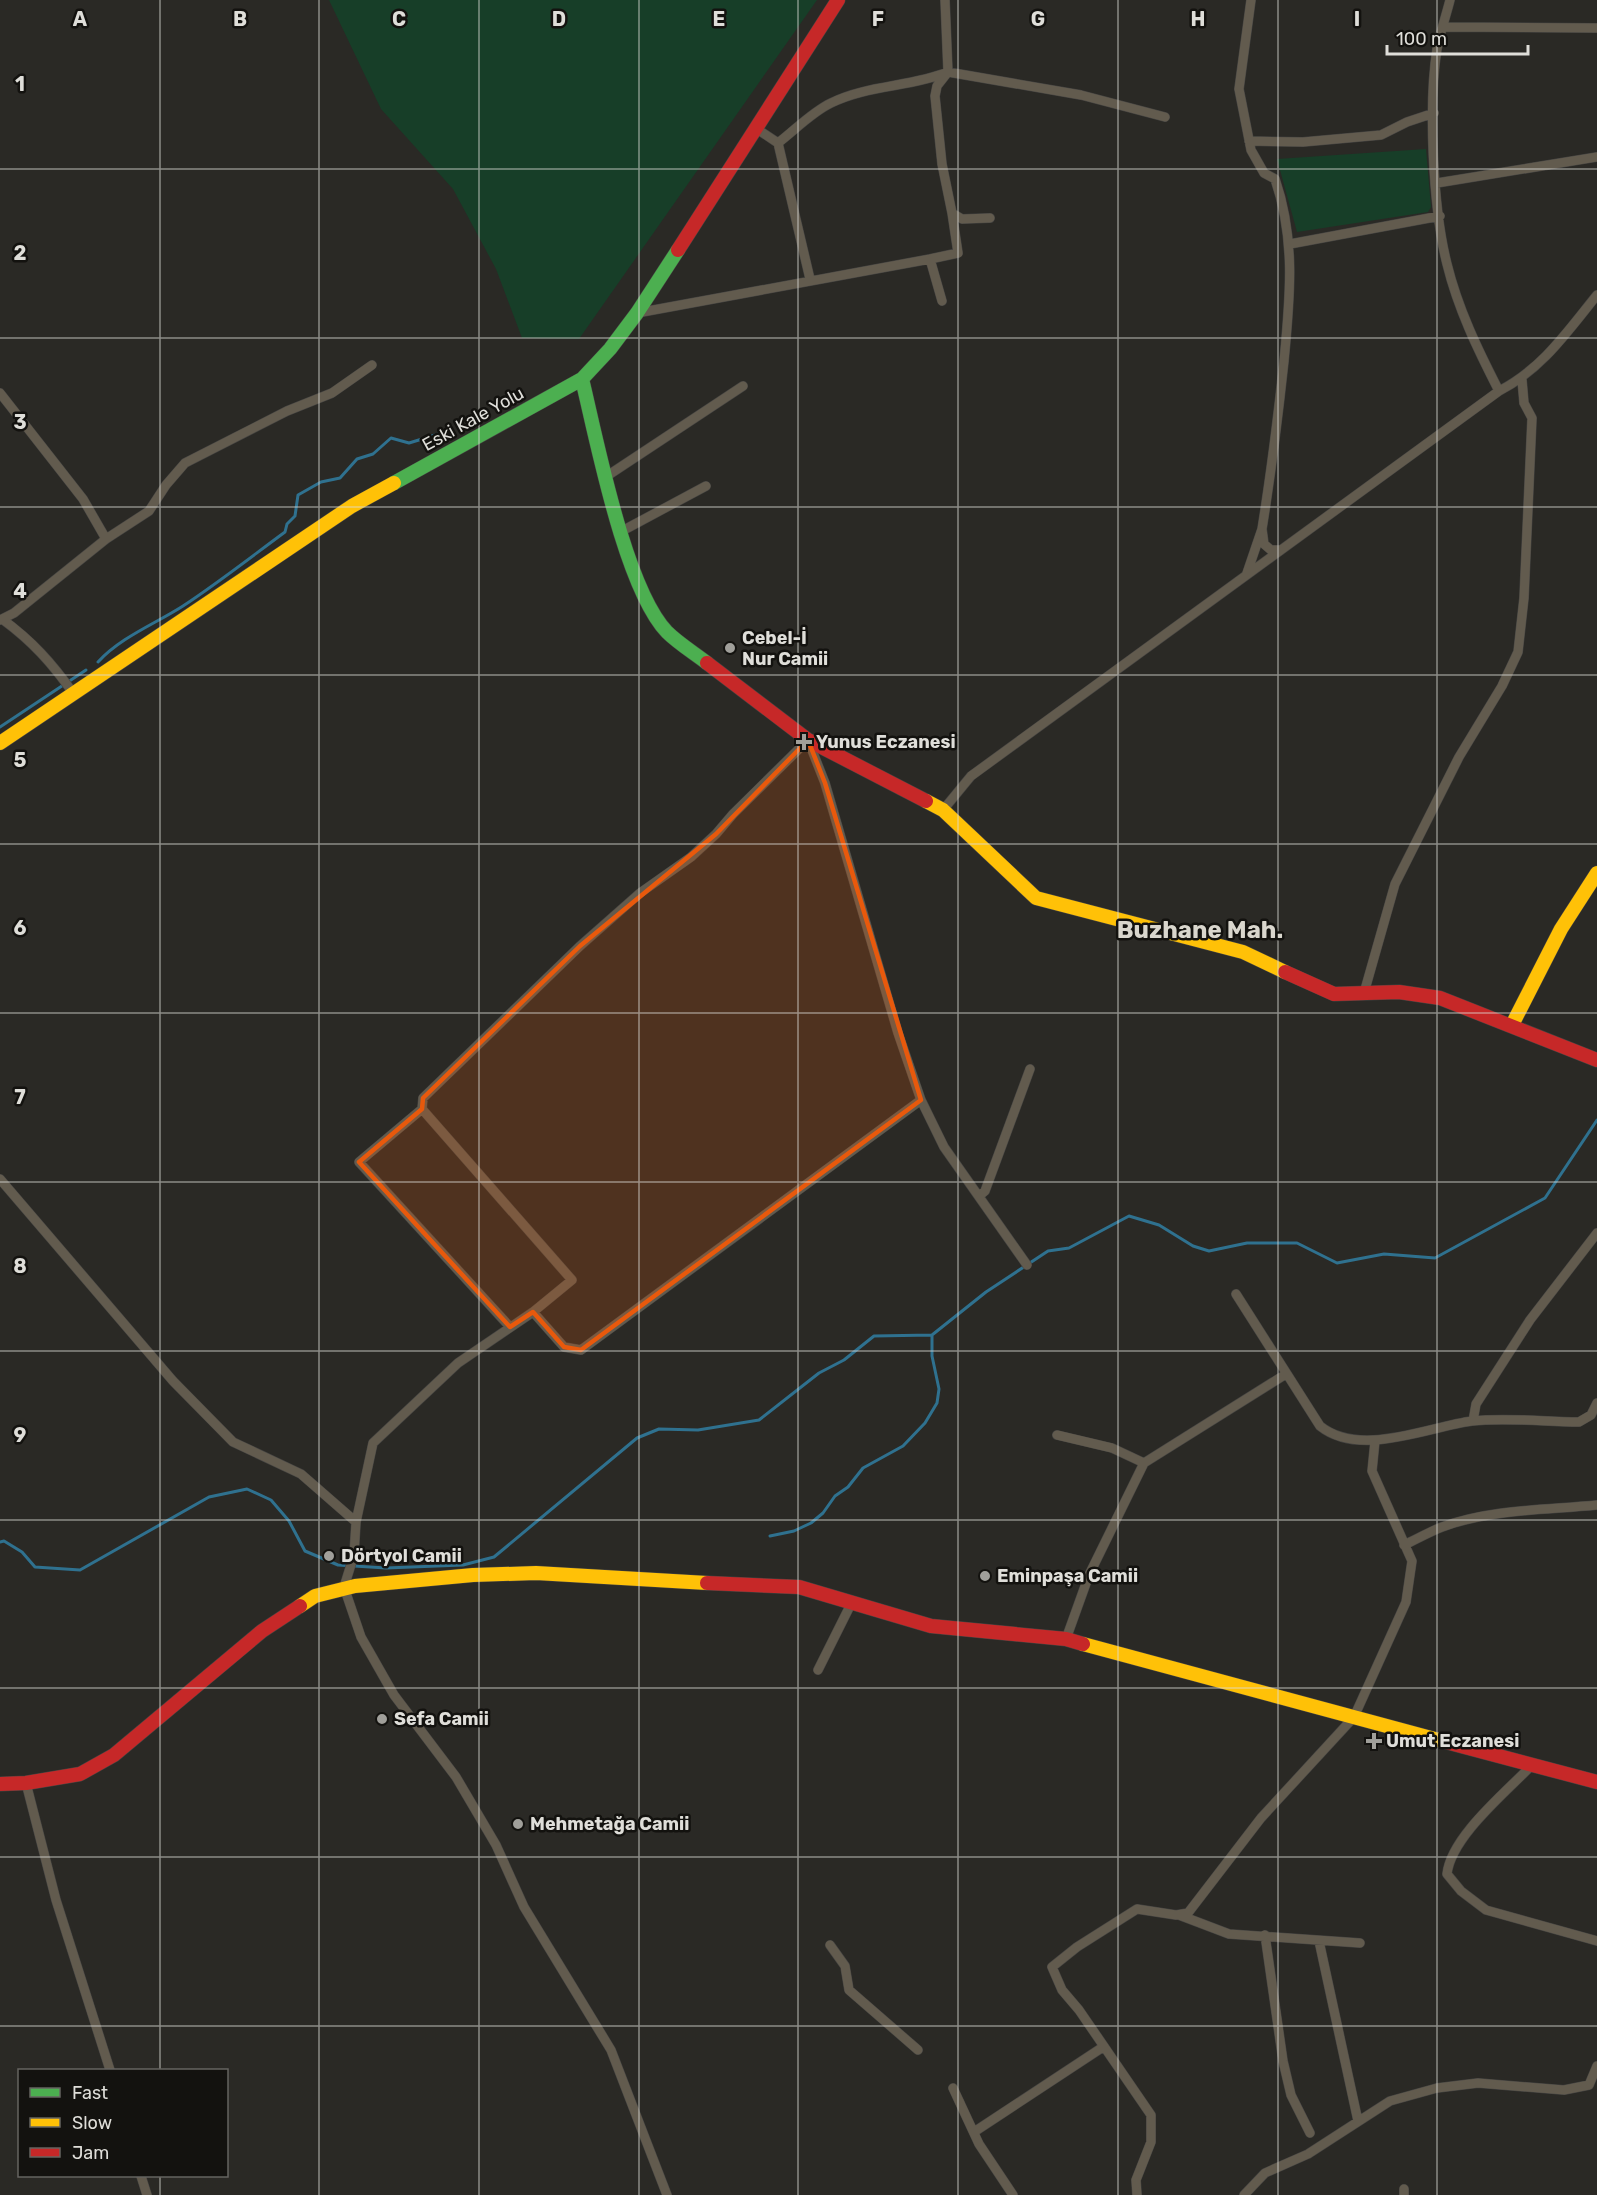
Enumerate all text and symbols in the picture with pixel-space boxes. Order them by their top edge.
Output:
text: A [73,7,88,31]
text: B [233,7,247,31]
text: C [392,7,406,31]
text: D [552,7,566,31]
text: E [713,7,725,31]
text: F [872,7,884,31]
text: G [1031,7,1045,31]
text: H [1191,7,1205,31]
text: I [1354,7,1360,31]
scale bar [1387,18,1528,56]
text: 100 m [1396,28,1447,50]
text: 1 [15,72,25,96]
text: 2 [14,241,27,265]
street label: Eski Kale Yolu [418,382,528,456]
text: 3 [13,410,27,434]
text: 4 [13,579,27,603]
place label: Cebel-İ Nur Camii [742,627,828,670]
marker: Cebel-İ Nur Camii [723,641,737,655]
place label: Yunus Eczanesi [816,731,956,753]
marker: Yunus Eczanesi [797,735,811,749]
text: 5 [14,748,27,772]
text: 6 [13,916,27,940]
district label: Buzhane Mah. [1117,916,1283,944]
text: 7 [14,1085,26,1109]
text: 8 [13,1254,27,1278]
text: 9 [14,1423,27,1447]
place label: Dörtyol Camii [341,1545,462,1567]
marker: Dörtyol Camii [322,1549,336,1563]
place label: Eminpaşa Camii [997,1565,1138,1587]
marker: Eminpaşa Camii [978,1569,992,1583]
place label: Sefa Camii [394,1708,489,1730]
marker: Sefa Camii [375,1712,389,1726]
place label: Umut Eczanesi [1386,1730,1519,1752]
marker: Umut Eczanesi [1367,1734,1381,1748]
place label: Mehmetağa Camii [530,1813,689,1835]
marker: Mehmetağa Camii [511,1817,525,1831]
legend [18,2069,228,2177]
text: Fast [72,2082,108,2104]
text: Slow [72,2112,112,2134]
text: Jam [72,2142,109,2164]

